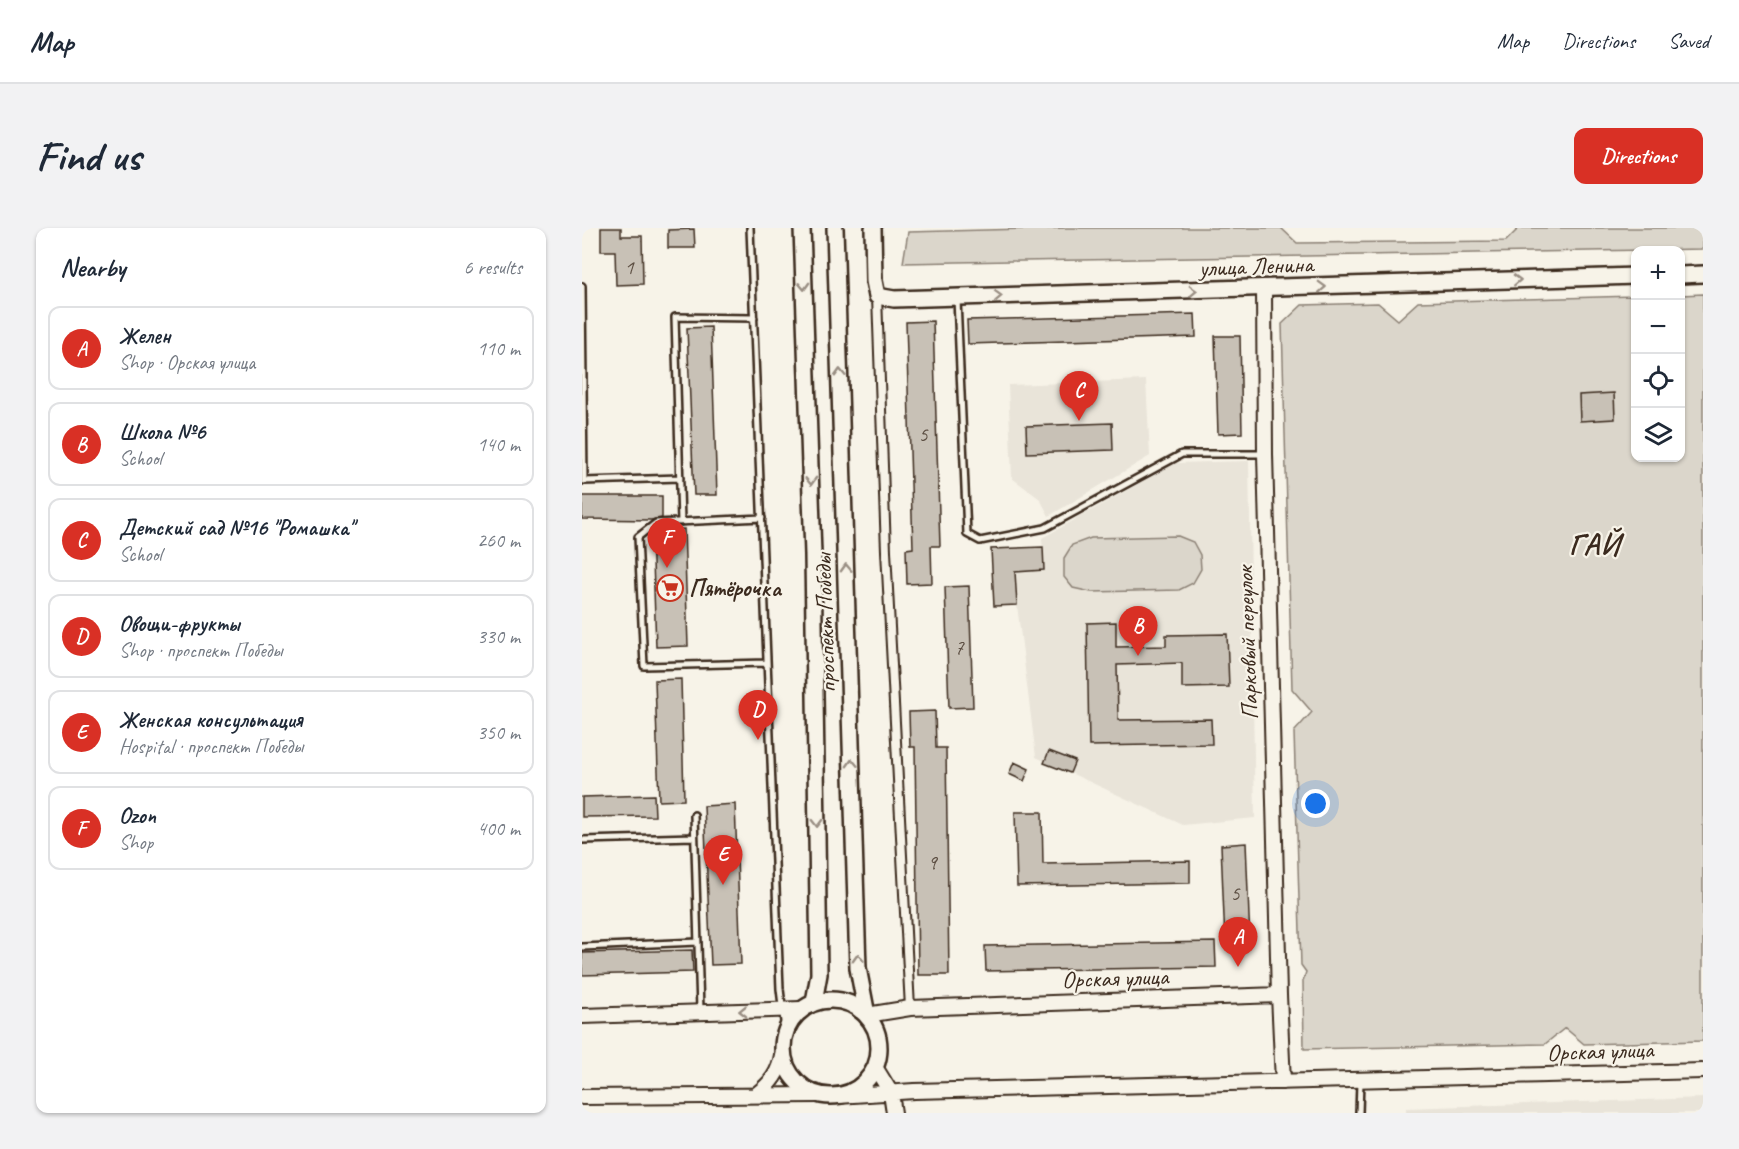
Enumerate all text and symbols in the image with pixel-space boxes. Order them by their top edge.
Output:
text: Map [30,24,73,59]
text: Map [1497,28,1529,54]
text: Directions [1562,28,1635,54]
text: Saved [1668,28,1709,54]
button: Directions [1574,128,1703,184]
text: Find us [36,130,141,183]
map controls [1631,246,1685,462]
button: + [1631,246,1685,300]
street label: улица Ленина [1196,249,1316,283]
text: Nearby [60,251,125,284]
house number: 1 [624,254,635,280]
text: 6 results [463,255,522,280]
one-way arrow [1513,274,1522,287]
one-way arrow [1318,281,1327,293]
one-way arrow [798,282,811,291]
one-way arrow [1189,284,1198,297]
one-way arrow [994,290,1003,302]
button: − [1631,300,1685,354]
text: Желен [119,322,171,350]
text: A [76,336,87,361]
text: 110 m [477,336,520,361]
text: Shop · Орская улица [119,350,255,375]
button: locate [1631,354,1685,408]
one-way arrow [834,368,846,377]
pin: C [1060,372,1098,421]
button: layers [1631,408,1685,462]
text: Школа №6 [119,418,205,446]
house number: 5 [918,421,929,447]
text: B [76,432,87,457]
text: 140 m [477,432,520,457]
text: School [119,446,162,471]
one-way arrow [804,477,817,486]
text: Детский сад №16 "Ромашка" [119,514,354,542]
pin: F [648,518,686,568]
district label: ГАЙ [1569,525,1624,563]
text: C [77,528,86,553]
text: 260 m [477,528,520,553]
text: School [119,542,162,567]
street label: проспект Победы [807,550,842,693]
one-way arrow [840,563,853,572]
street label: Парковый переулок [1229,564,1265,720]
supermarket icon: Пятёрочка [655,573,685,603]
place label: Пятёрочка [689,573,782,603]
pin: B [1118,606,1158,656]
text: Овощи-фрукты [119,610,240,638]
text: D [76,624,87,649]
text: 330 m [477,624,520,649]
house number: 7 [954,634,965,660]
text: Shop · проспект Победы [119,638,283,663]
pin: D [738,690,777,740]
text: Женская консультация [119,706,303,734]
text: E [76,720,87,745]
text: 350 m [477,720,520,745]
text: Hospital · проспект Победы [119,734,303,759]
one-way arrow [846,758,858,767]
your location [1301,789,1330,818]
text: Ozon [119,802,156,830]
text: F [77,816,86,841]
text: 400 m [477,816,520,841]
one-way arrow [811,819,823,828]
text: Shop [119,830,153,855]
pin: E [704,836,742,885]
house number: 9 [927,849,938,875]
house number: 5 [1230,880,1241,906]
pin: A [1218,918,1258,967]
one-way arrow [852,953,864,962]
street label: Орская улица [1061,961,1170,995]
one-way arrow [738,1005,747,1017]
street label: Орская улица [1546,1034,1655,1068]

